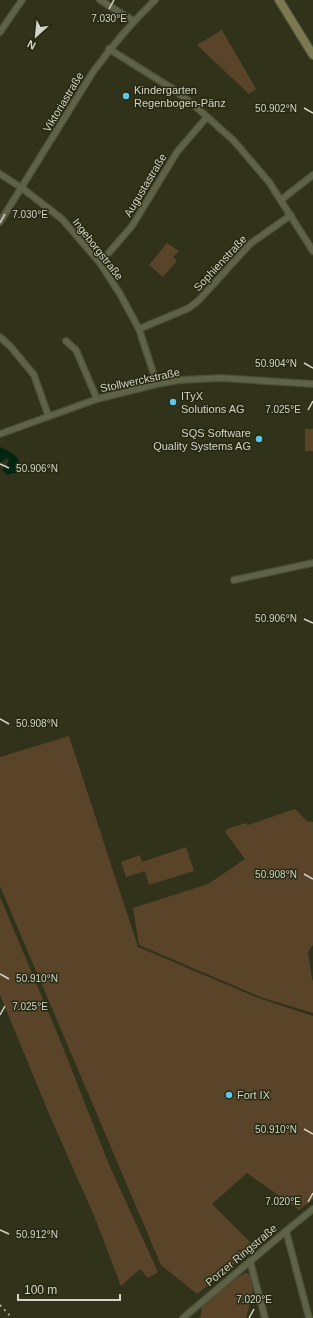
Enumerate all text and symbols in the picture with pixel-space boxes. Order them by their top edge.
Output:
text: 7.030°E [91,13,127,24]
north arrow [16,16,56,56]
text: N [25,38,38,52]
street label: Viktoriastraße [40,70,86,134]
place label: Kindergarten Regenbogen-Pänz [134,84,226,109]
marker: Kindergarten Regenbogen-Pänz [121,91,131,101]
text: 50.902°N [255,103,297,114]
street label: Augustastraße [121,151,169,219]
text: 7.030°E [12,209,48,220]
street label: Ingeborgstraße [70,216,126,282]
street label: Sophienstraße [191,233,249,293]
text: 50.904°N [255,358,297,369]
street label: Stollwerckstraße [99,366,181,394]
place label: ITyX Solutions AG [181,390,245,415]
marker: ITyX Solutions AG [168,397,178,407]
text: 7.025°E [265,404,301,415]
place label: SQS Software Quality Systems AG [153,427,251,452]
marker: SQS Software Quality Systems AG [254,434,264,444]
text: 50.906°N [16,463,58,474]
text: 50.906°N [255,613,297,624]
text: 50.908°N [16,718,58,729]
text: 50.908°N [255,869,297,880]
text: 50.910°N [16,973,58,984]
text: 7.025°E [12,1001,48,1012]
place label: Fort IX [237,1089,271,1101]
marker: Fort IX [224,1090,234,1100]
text: 50.910°N [255,1124,297,1135]
text: 7.020°E [265,1196,301,1207]
street label: Porzer Ringstraße [203,1222,279,1288]
text: 50.912°N [16,1229,58,1240]
scale bar [18,1276,120,1302]
text: 100 m [24,1283,57,1297]
text: 7.020°E [236,1294,272,1305]

